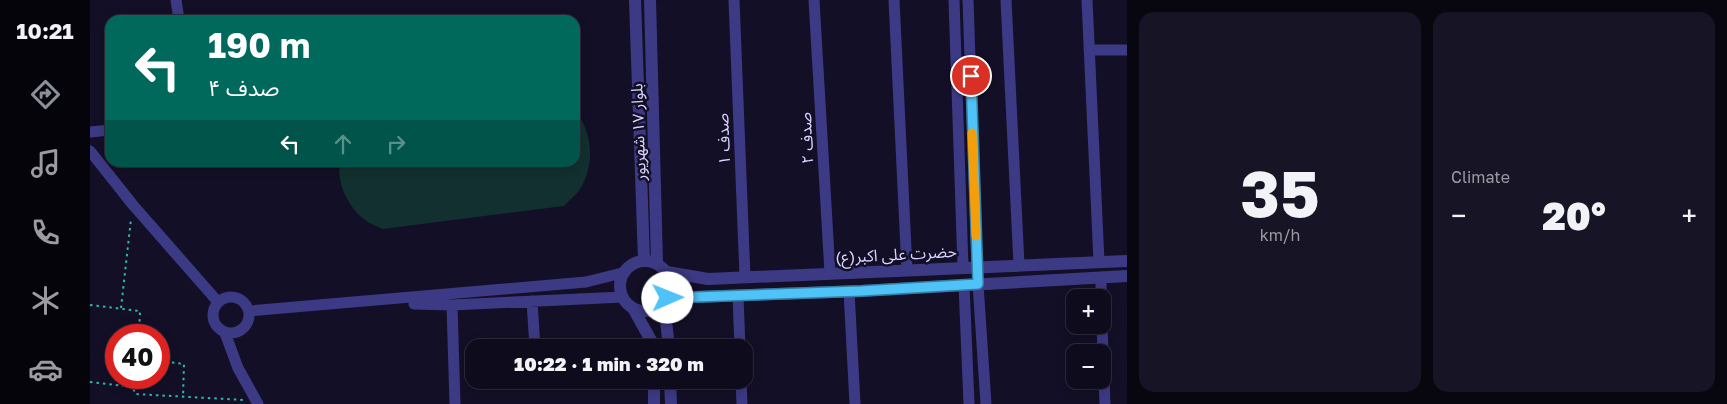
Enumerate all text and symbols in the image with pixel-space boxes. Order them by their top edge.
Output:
text: 10:21 [16,17,74,44]
text: 190 m [208,24,310,66]
icon: left [125,35,190,100]
pin [950,55,992,97]
icon: arrive [957,62,985,90]
text: صدف ۴ [208,74,279,101]
icon: directions [28,77,63,112]
street label: بلوار ۱۷ شهریور [626,83,650,182]
street label: صدف ۲ [795,112,817,164]
street label: صدف ۱ [712,113,734,165]
icon: left [276,130,304,158]
icon: ahead [329,130,357,158]
icon: right [382,130,410,158]
icon: music [28,146,63,181]
text: 35 [1240,153,1320,231]
text: Climate [1451,167,1510,187]
text: 20° [1542,193,1606,238]
text: − [1451,199,1466,232]
text: + [1682,199,1697,232]
icon: phone [28,215,63,250]
text: km/h [1260,225,1300,245]
street label: حضرت علی اکبر(ع) [835,241,958,270]
position arrow [641,271,693,323]
icon: climate [28,283,63,318]
map controls [1066,289,1111,389]
button: + [1066,289,1111,334]
speed limit sign: 40 [105,324,170,389]
button: − [1066,344,1111,389]
icon: car [28,352,63,387]
text: 10:22 · 1 min · 320 m [514,352,704,375]

